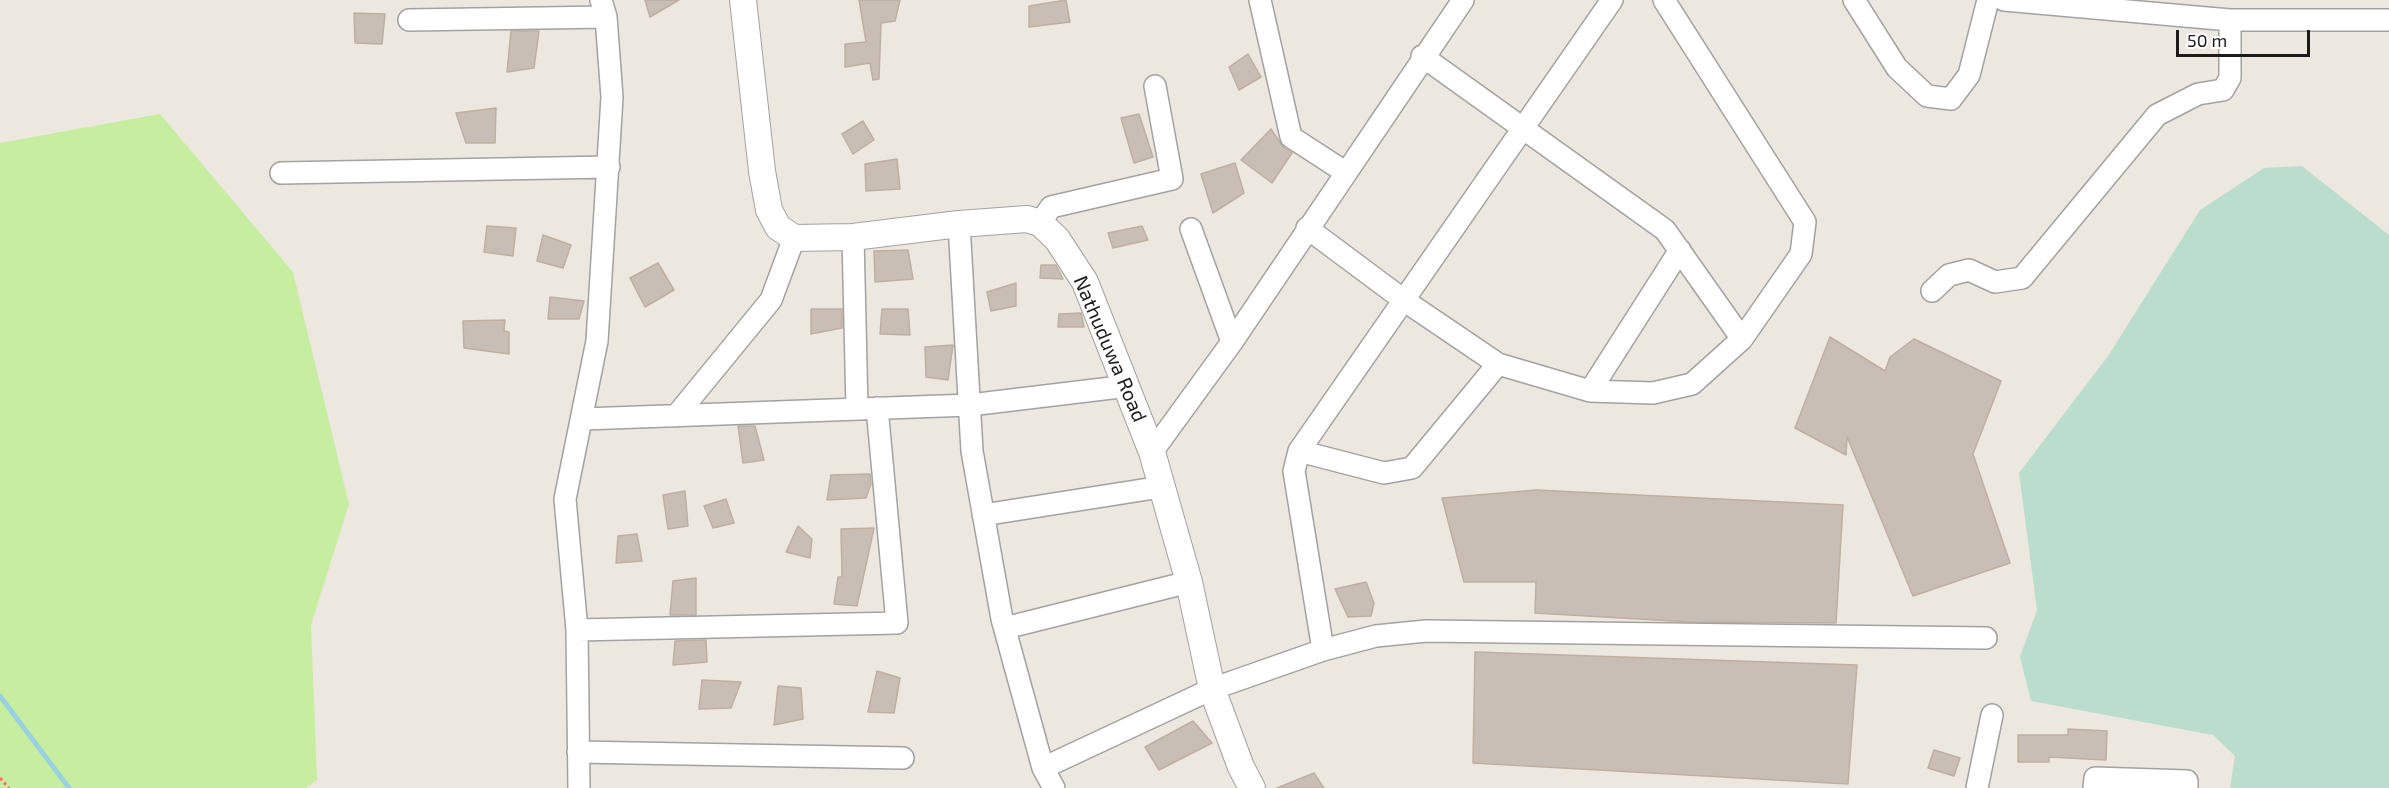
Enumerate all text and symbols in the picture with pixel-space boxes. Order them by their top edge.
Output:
scale bar [2179,18,2312,56]
text: 50 m [2187,29,2227,51]
street label: Nathuduwa Road [1068,272,1152,426]

